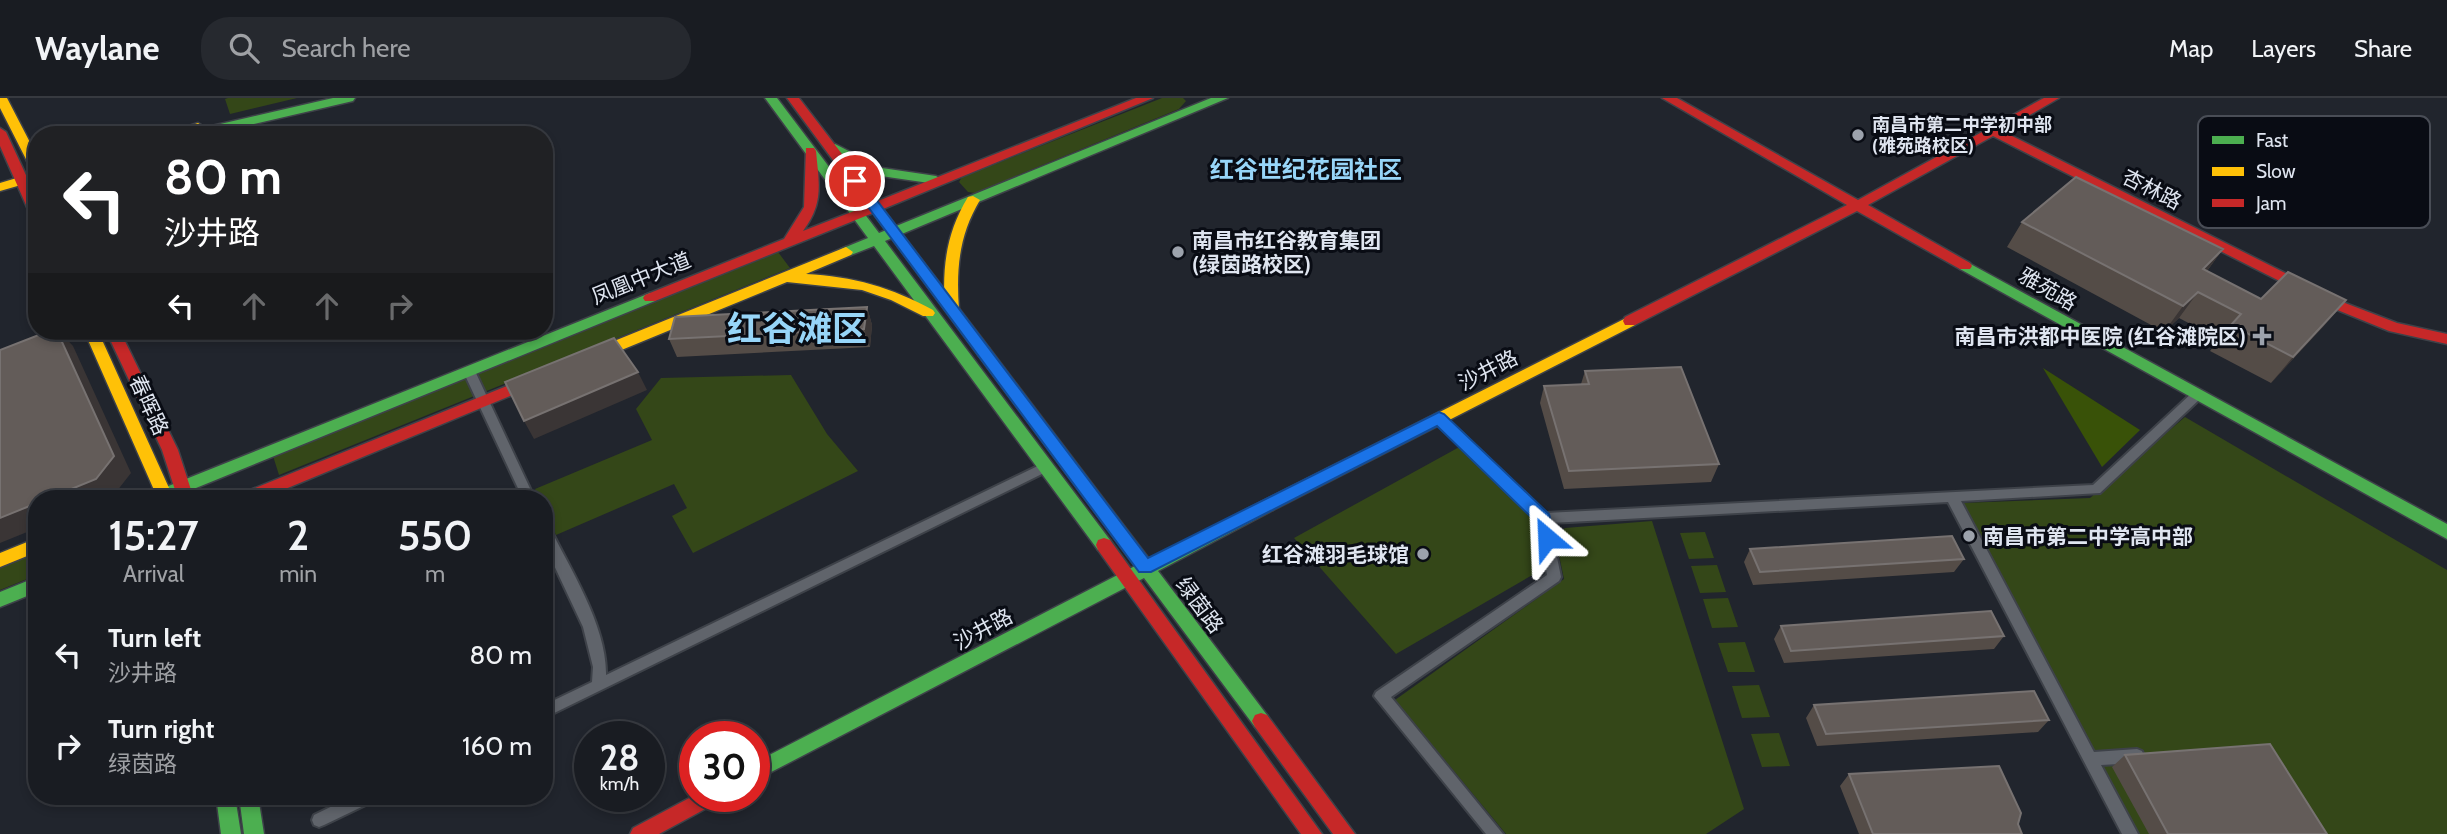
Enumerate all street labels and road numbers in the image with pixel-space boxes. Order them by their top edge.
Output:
street label: 杏林路 [2118,164,2186,214]
street label: 凤凰中大道 [588,247,694,309]
street label: 雅苑路 [2014,262,2082,316]
street label: 沙井路 [1454,345,1522,395]
street label: 春晖路 [124,371,174,439]
street label: 绿茵路 [1171,572,1229,638]
street label: 沙井路 [949,603,1017,655]

